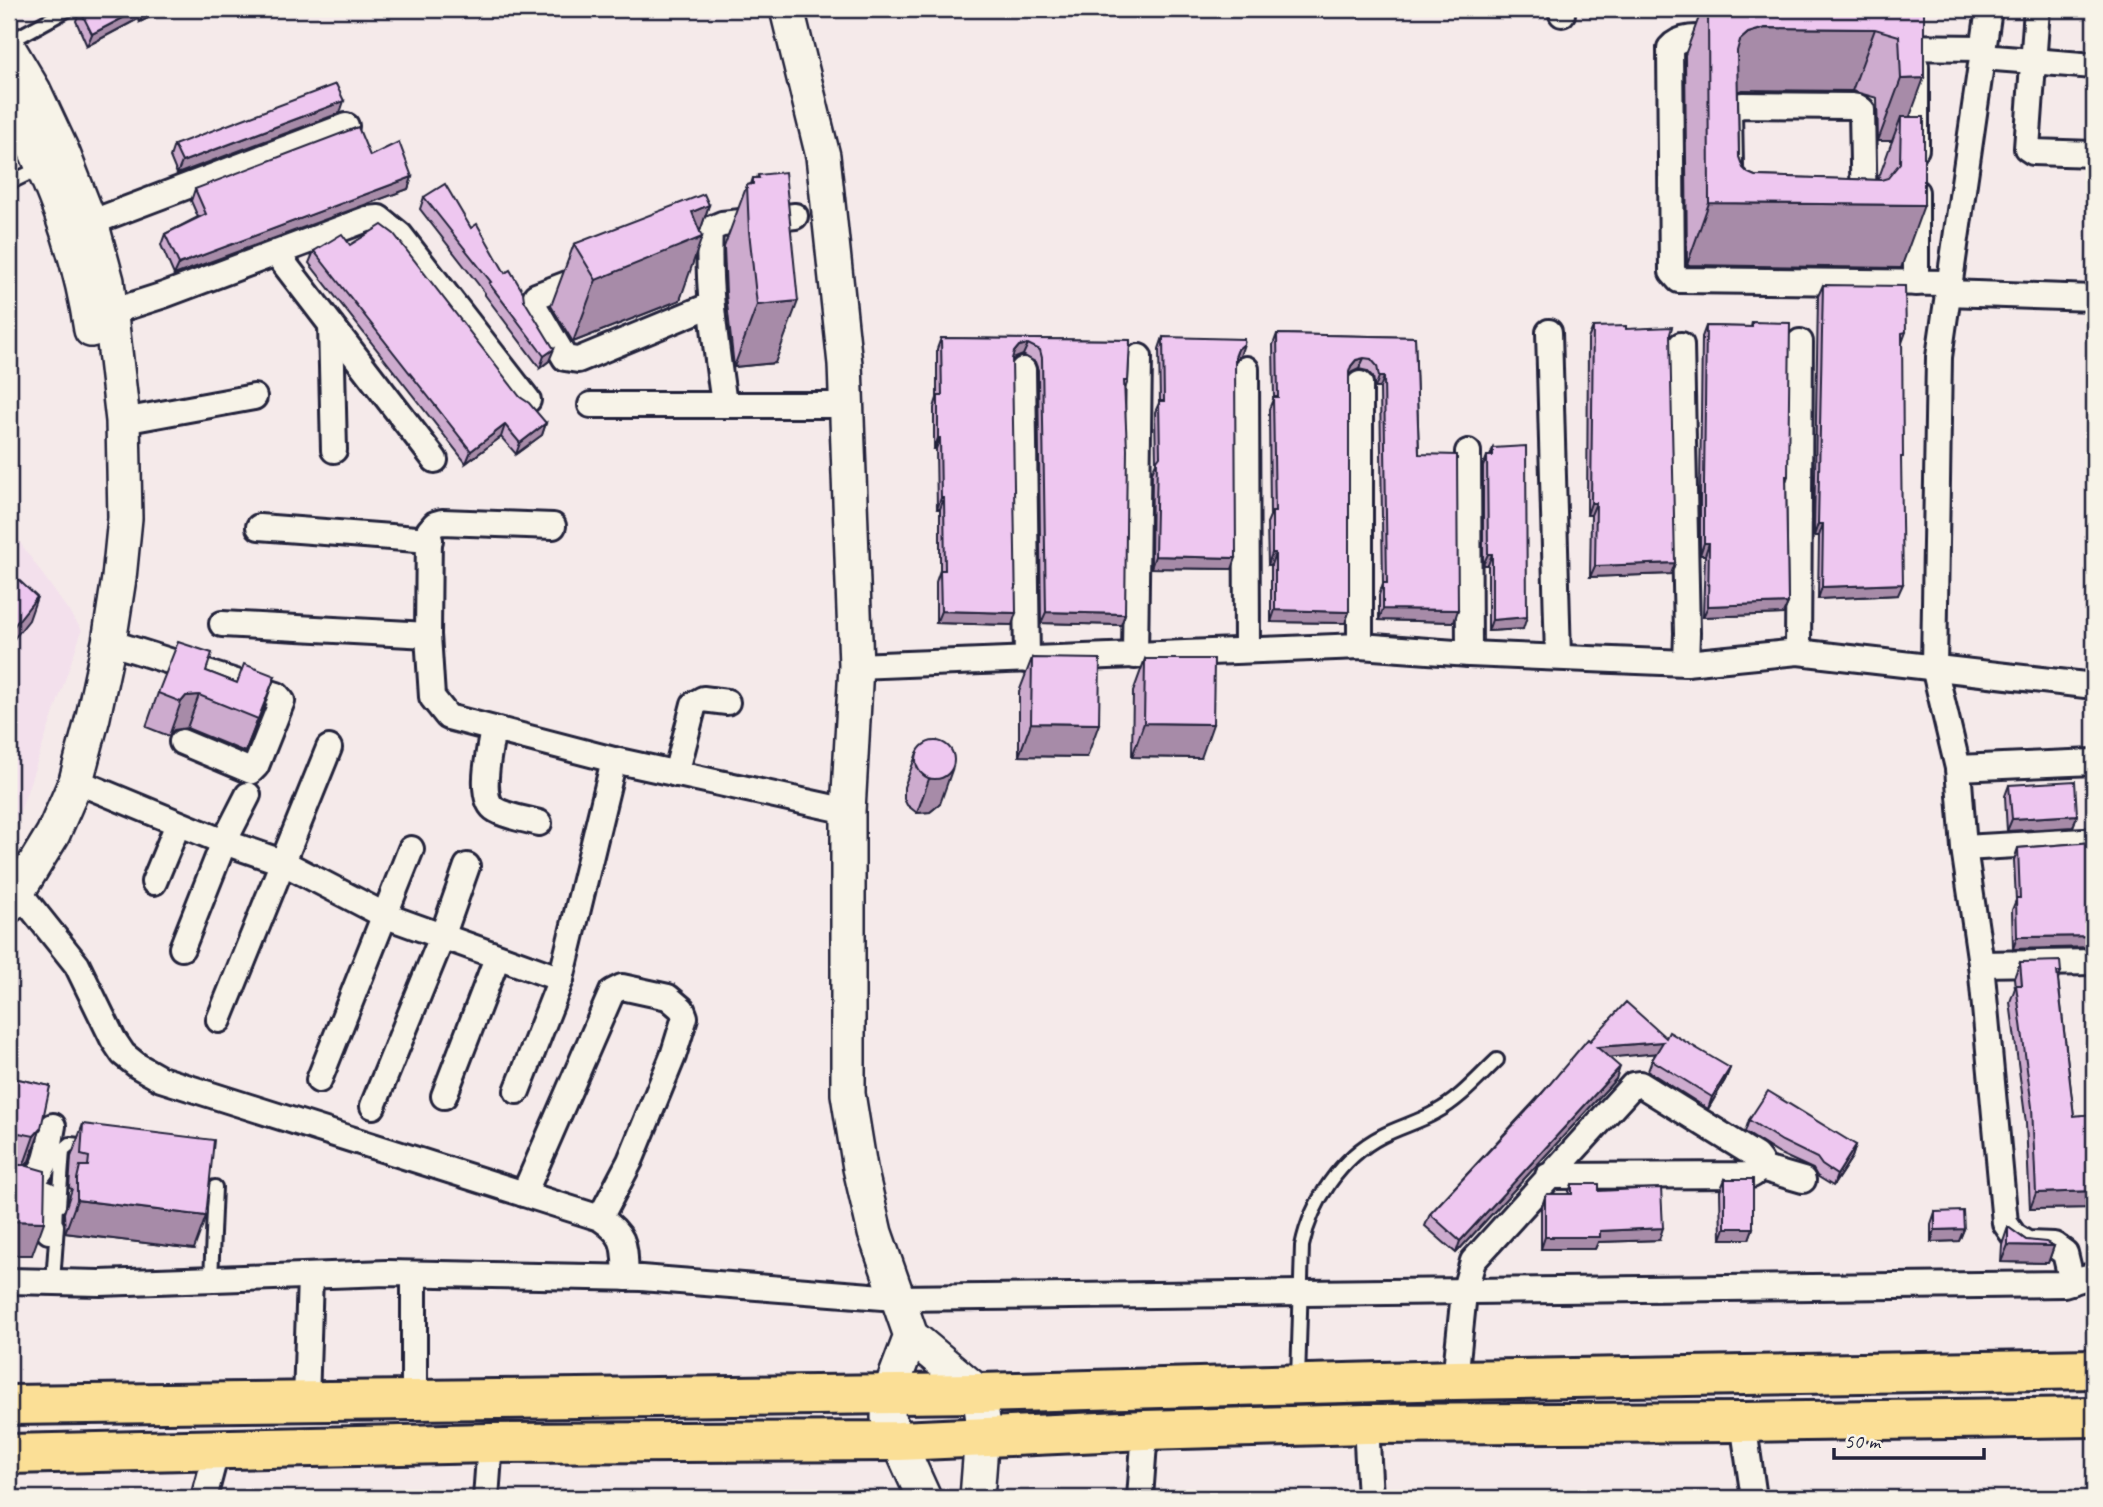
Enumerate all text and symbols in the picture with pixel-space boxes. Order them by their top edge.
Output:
scale bar [1834,1416,1984,1460]
text: 50 m [1844,1428,1882,1454]

